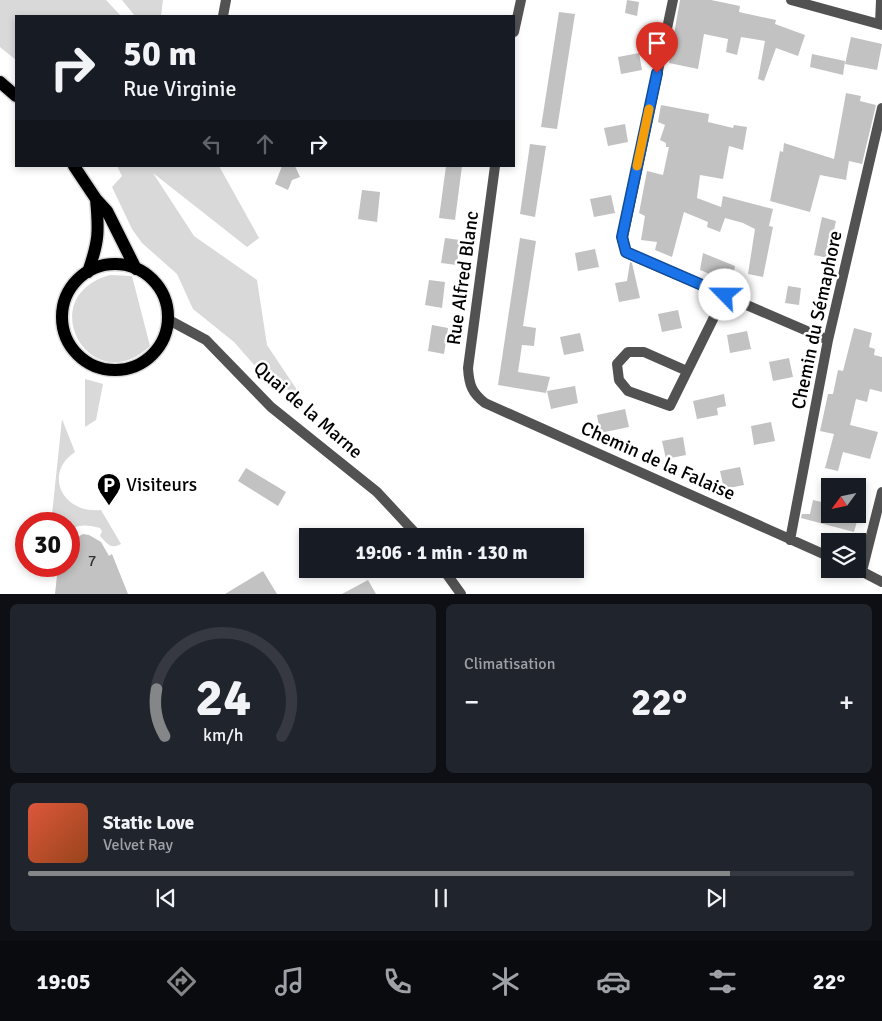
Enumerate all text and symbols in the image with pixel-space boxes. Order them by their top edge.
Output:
pin [636,22,678,73]
icon: arrive [643,29,671,57]
text: 50 m [123,32,197,75]
icon: right [40,35,105,100]
text: Rue Virginie [123,75,237,102]
icon: left [198,130,226,158]
icon: ahead [251,130,279,158]
icon: right [304,130,332,158]
street label: Rue Alfred Blanc [442,209,484,347]
street label: Chemin du Sémaphore [786,228,848,412]
position arrow [698,268,750,320]
street label: Quai de la Marne [249,356,367,464]
street label: Chemin de la Falaise [577,416,739,506]
parking icon: Visiteurs [96,472,122,506]
place label: Visiteurs [126,473,197,497]
north arrow [821,478,866,522]
map controls [821,478,866,578]
speed limit sign: 30 [15,512,80,577]
button: layers [821,533,866,578]
text: 19:06 · 1 min · 130 m [355,541,528,565]
house number: 7 [88,551,96,571]
text: Climatisation [464,654,555,674]
text: 24 [195,666,251,730]
text: 22° [631,679,687,726]
text: − [464,685,479,719]
text: + [839,685,854,719]
text: km/h [203,724,243,746]
text: Static Love [103,811,194,835]
text: Velvet Ray [103,835,173,855]
icon: previous [152,884,180,912]
icon: pause [427,884,455,912]
icon: next [702,884,730,912]
icon: directions [164,964,199,999]
icon: music [272,964,307,999]
icon: phone [380,964,415,999]
icon: climate [488,964,523,999]
icon: car [596,964,631,999]
icon: filters [705,964,740,999]
text: 19:05 [37,968,91,995]
text: 22° [813,968,845,995]

